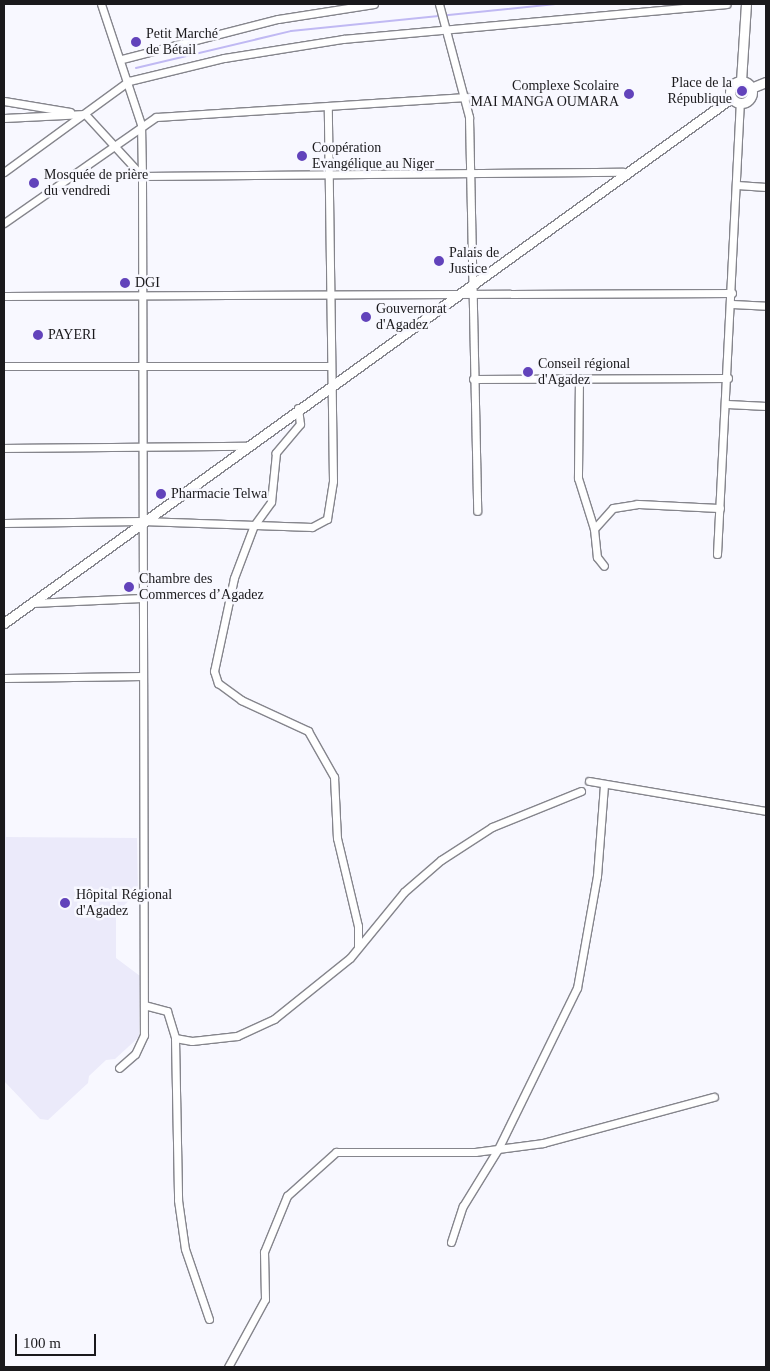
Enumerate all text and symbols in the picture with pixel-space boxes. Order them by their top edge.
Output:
place label: Petit Marché de Bétail [146,26,218,58]
marker: Petit Marché de Bétail [130,36,142,48]
place label: Place de la République [667,75,732,108]
place label: Complexe Scolaire MAI MANGA OUMARA [470,78,619,110]
marker: Place de la République [736,85,748,97]
marker: Complexe Scolaire MAI MANGA OUMARA [623,88,635,100]
place label: Coopération Evangélique au Niger [312,140,434,172]
marker: Coopération Evangélique au Niger [296,150,308,162]
place label: Mosquée de prière du vendredi [44,167,148,200]
marker: Mosquée de prière du vendredi [28,177,40,189]
place label: Palais de Justice [449,245,499,278]
marker: Palais de Justice [433,255,445,267]
place label: DGI [135,275,160,291]
marker: DGI [119,277,131,289]
place label: Gouvernorat d'Agadez [376,301,447,334]
marker: Gouvernorat d'Agadez [360,311,372,323]
place label: PAYERI [48,327,96,343]
marker: PAYERI [32,329,44,341]
place label: Conseil régional d'Agadez [538,356,630,388]
marker: Conseil régional d'Agadez [522,366,534,378]
place label: Pharmacie Telwa [171,486,268,502]
marker: Pharmacie Telwa [155,488,167,500]
place label: Chambre des Commerces d’Agadez [139,571,264,604]
marker: Chambre des Commerces d’Agadez [123,581,135,593]
place label: Hôpital Régional d'Agadez [76,887,172,920]
marker: Hôpital Régional d'Agadez [58,896,72,910]
scale bar [18,1324,99,1356]
text: 100 m [23,1335,61,1351]

